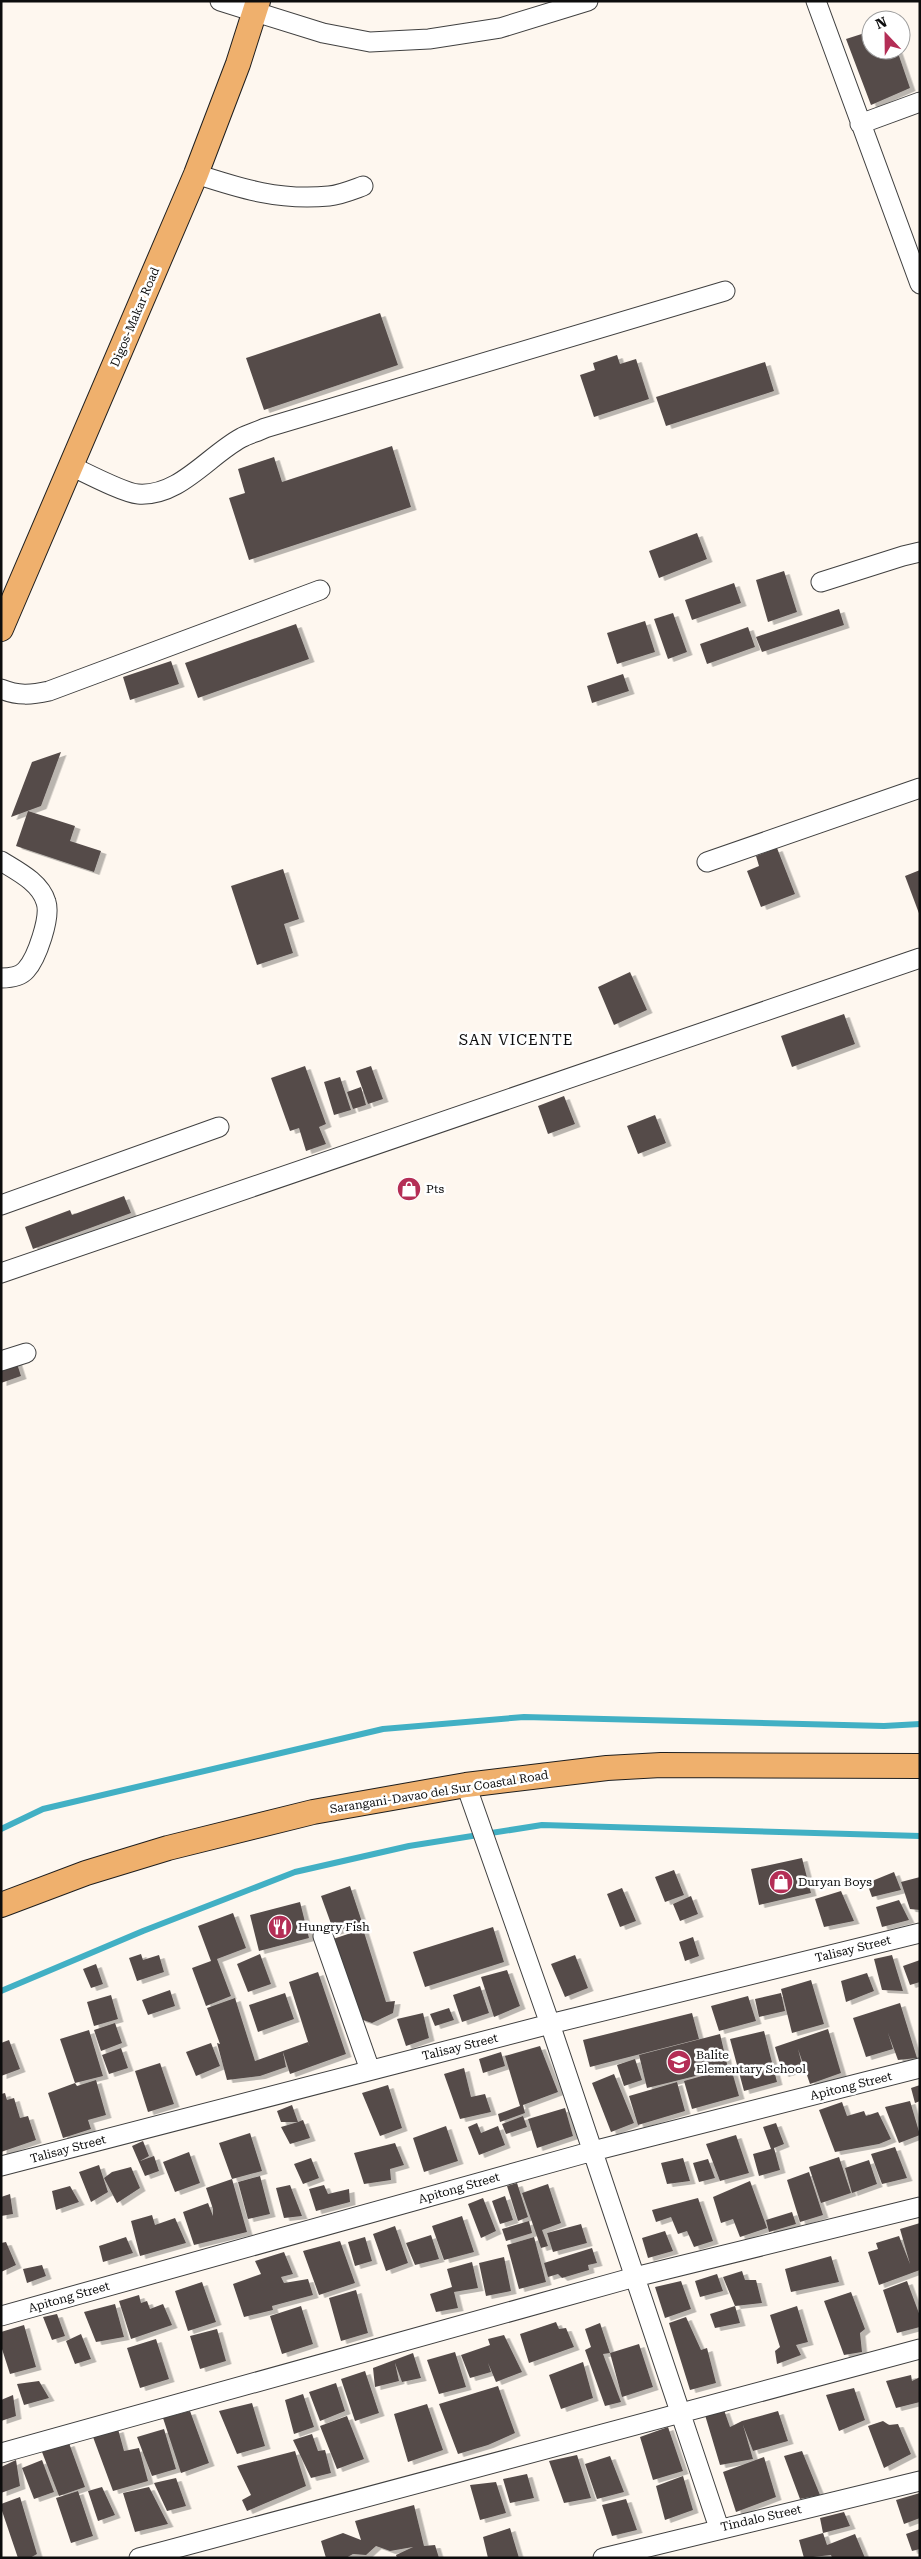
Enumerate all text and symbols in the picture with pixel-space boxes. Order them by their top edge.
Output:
north arrow [861,10,911,60]
text: N [873,13,889,32]
street label: Digos-Makar Road [108,265,162,369]
district label: SAN VICENTE [459,1031,573,1049]
shop icon: Pts [396,1176,422,1202]
place label: Pts [426,1182,445,1196]
street label: Sarangani-Davao del Sur Coastal Road [329,1768,550,1816]
shop icon: Duryan Boys [768,1869,794,1895]
place label: Duryan Boys [798,1875,872,1889]
restaurant icon: Hungry Fish [267,1914,293,1940]
place label: Hungry Fish [298,1920,370,1934]
street label: Talisay Street [814,1933,893,1965]
street label: Talisay Street [421,2031,500,2063]
place label: Balite Elementary School [696,2048,806,2076]
school or university icon: Balite Elementary School [666,2049,692,2075]
street label: Apitong Street [809,2069,894,2103]
street label: Talisay Street [29,2132,108,2166]
street label: Apitong Street [417,2170,502,2206]
street label: Apitong Street [27,2279,112,2315]
street label: Tindalo Street [719,2502,803,2534]

